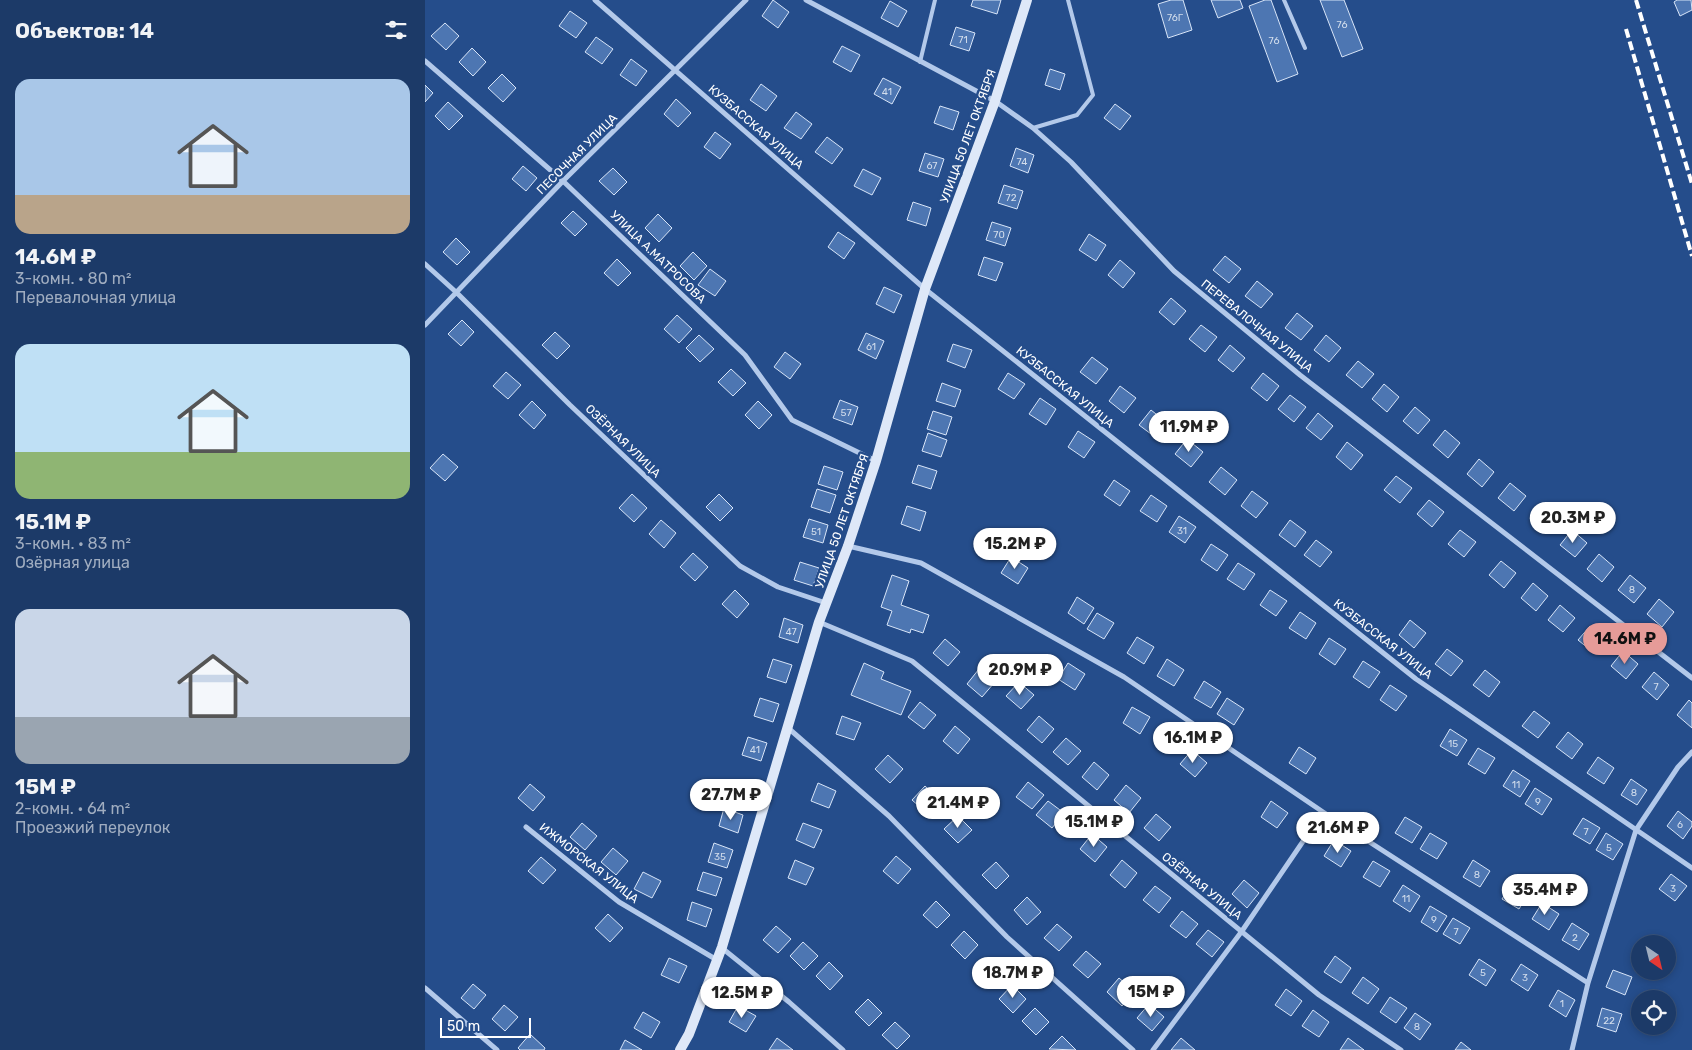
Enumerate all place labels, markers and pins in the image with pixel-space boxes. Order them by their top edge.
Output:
pin: 11.9M ₽ [1143,410,1235,453]
pin: 20.3M ₽ [1527,502,1619,544]
pin: 15.2M ₽ [969,528,1061,570]
pin: 14.6M ₽ [1579,622,1671,665]
pin: 20.9M ₽ [974,654,1066,696]
pin: 16.1M ₽ [1147,722,1239,764]
pin: 27.7M ₽ [685,778,777,821]
pin: 21.4M ₽ [912,786,1004,829]
pin: 15.1M ₽ [1048,806,1140,848]
pin: 21.6M ₽ [1292,812,1384,854]
pin: 35.4M ₽ [1499,874,1591,916]
pin: 18.7M ₽ [967,956,1059,999]
pin: 12.5M ₽ [696,976,788,1019]
pin: 15M ₽ [1116,976,1186,1018]

